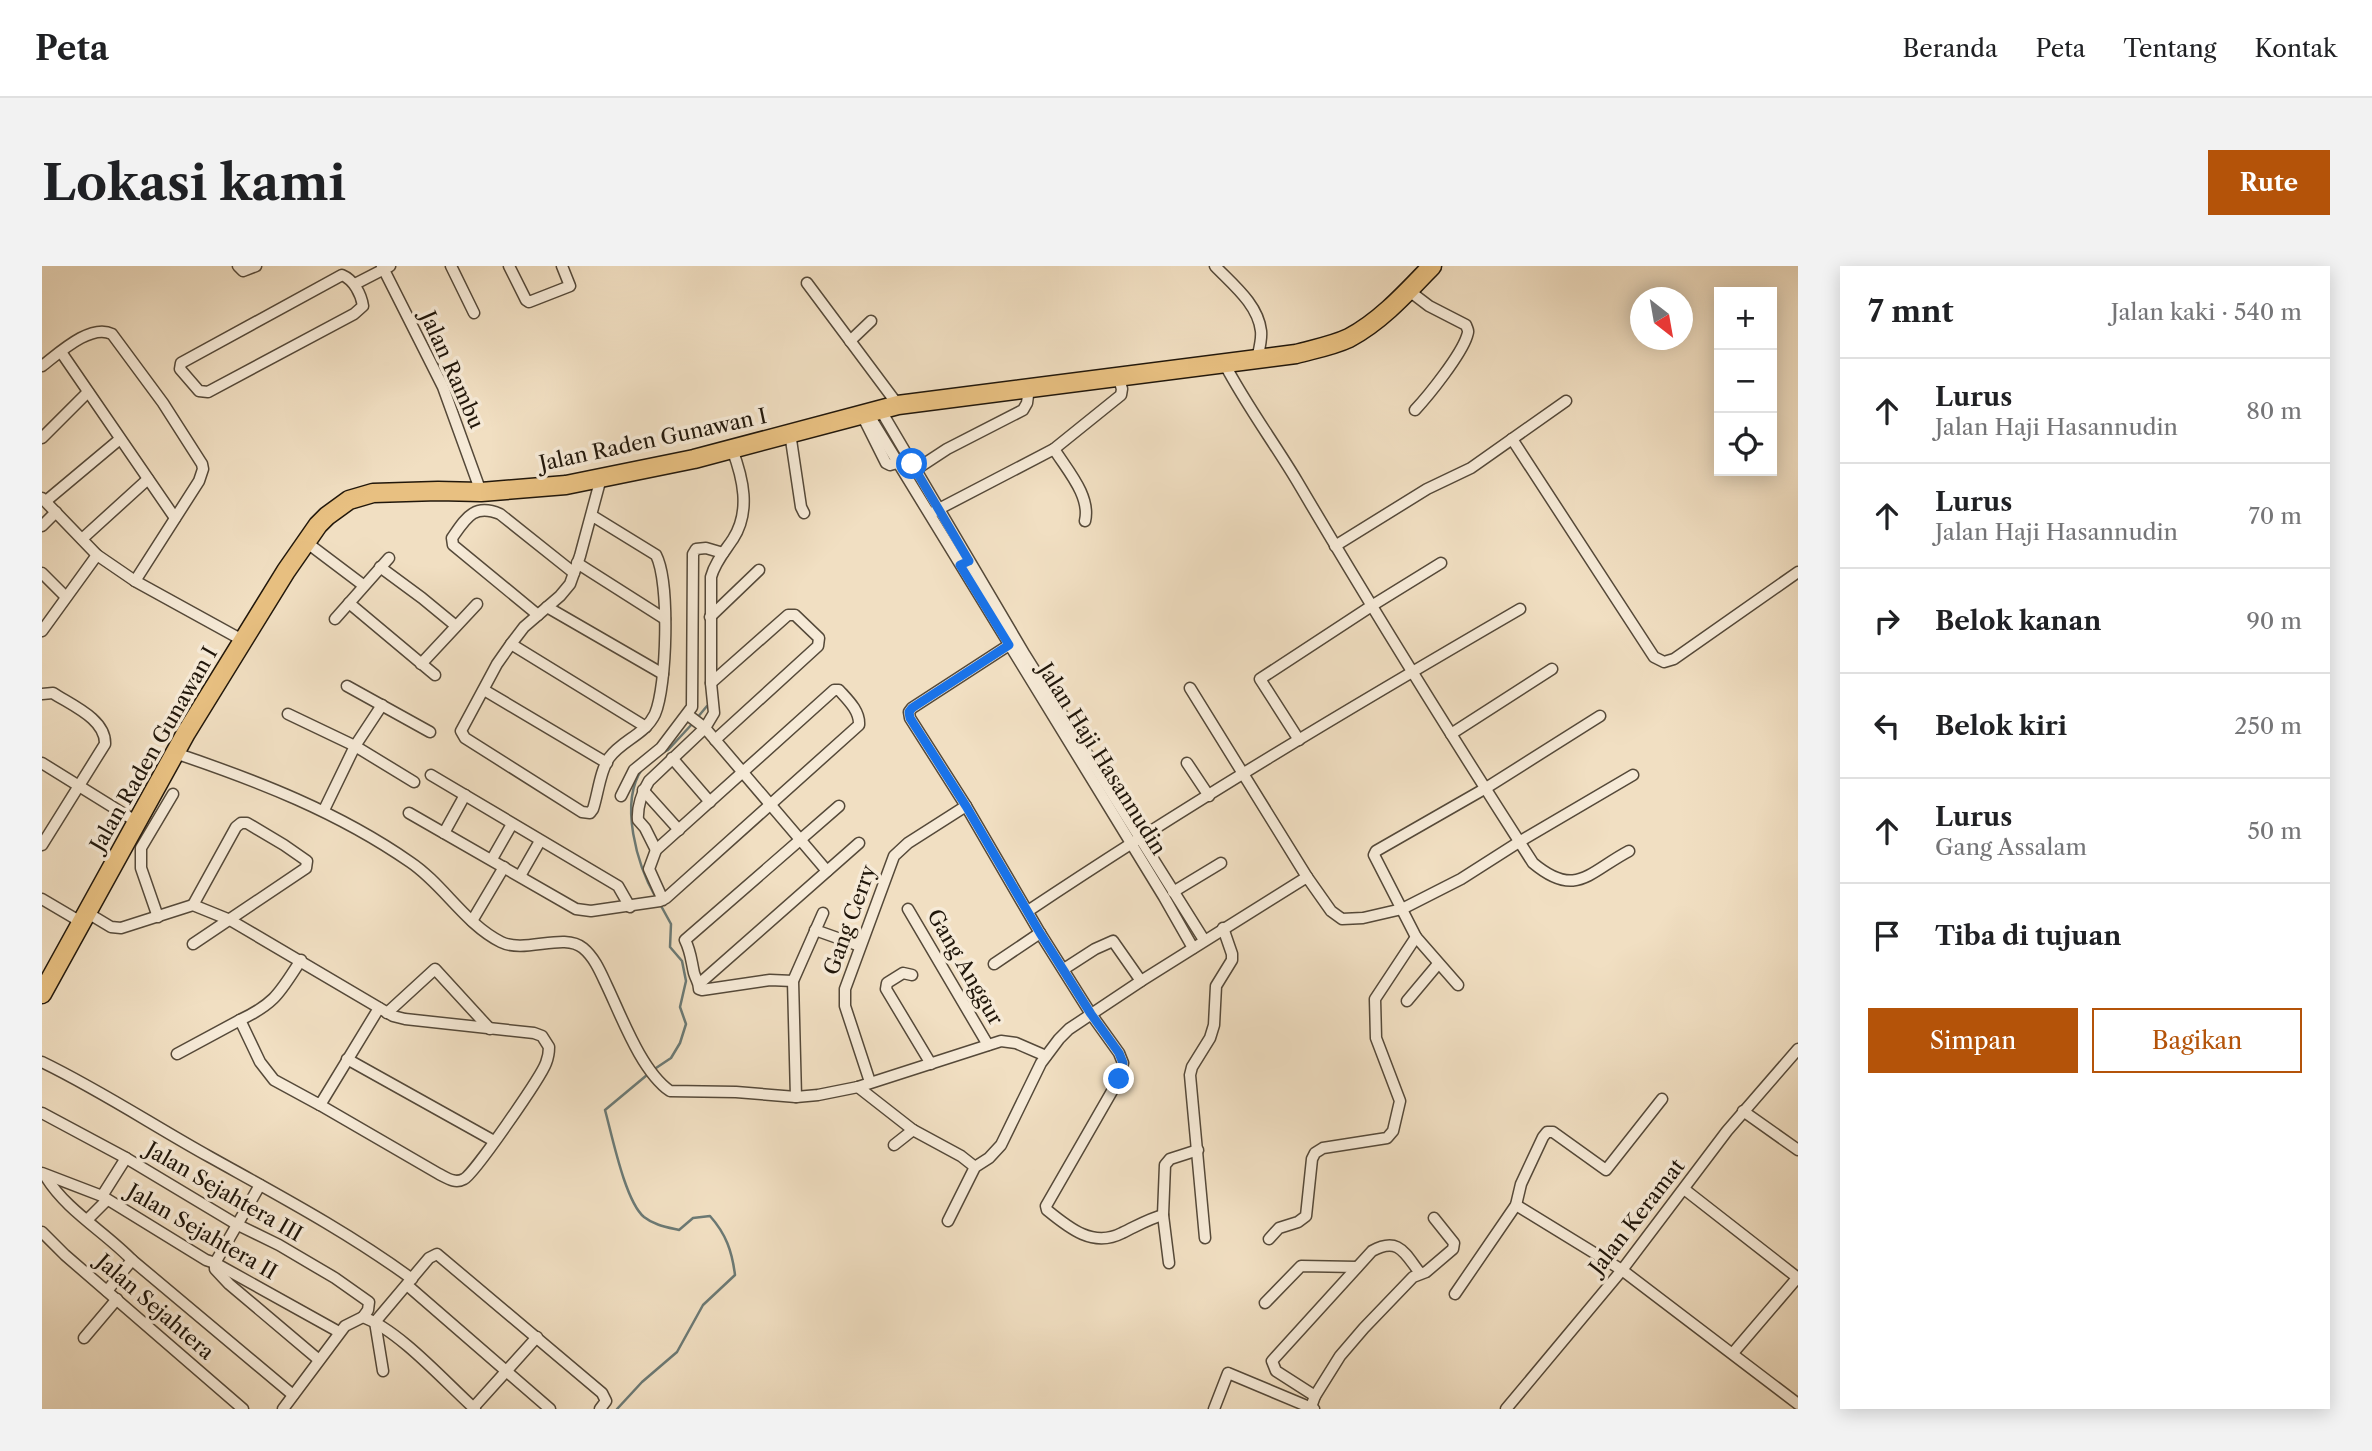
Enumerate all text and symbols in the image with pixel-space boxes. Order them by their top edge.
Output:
text: Peta [35,28,109,69]
text: Beranda [1902,34,1998,63]
text: Peta [2036,34,2085,63]
text: Tentang [2123,34,2216,63]
text: Kontak [2254,34,2337,63]
button: Rute [2208,150,2330,215]
text: Lokasi kami [42,152,346,213]
north arrow [1630,287,1693,350]
map controls [1714,287,1777,476]
button: + [1714,287,1777,350]
text: 7 mnt [1868,293,1954,330]
text: Jalan kaki · 540 m [2111,298,2302,326]
street label: Jalan Rambu [414,304,490,432]
button: − [1714,350,1777,413]
text: Lurus [1935,381,2012,413]
icon: ahead [1868,392,1906,430]
text: 80 m [2246,397,2302,425]
street label: Jalan Raden Gunawan I [534,403,769,476]
button: locate [1714,413,1777,476]
text: Jalan Haji Hasannudin [1935,413,2178,441]
route start [896,448,927,479]
text: Lurus [1935,486,2012,518]
icon: ahead [1868,497,1906,535]
text: 70 m [2249,502,2302,530]
text: Jalan Haji Hasannudin [1935,518,2178,546]
icon: right [1868,602,1906,640]
text: Belok kanan [1935,605,2101,637]
text: 90 m [2246,607,2302,635]
street label: Jalan Raden Gunawan I [83,642,222,858]
street label: Jalan Haji Hasannudin [1031,655,1172,859]
icon: left [1868,707,1906,745]
text: Belok kiri [1935,710,2067,742]
text: 250 m [2234,712,2302,740]
text: Lurus [1935,801,2012,833]
icon: ahead [1868,812,1906,850]
text: 50 m [2247,817,2302,845]
text: Gang Assalam [1935,833,2087,861]
street label: Gang Cerry [818,861,881,978]
street label: Gang Anggur [922,904,1009,1029]
icon: arrive [1868,917,1906,955]
text: Tiba di tujuan [1935,920,2121,952]
button: Simpan [1868,1008,2078,1073]
button: Bagikan [2092,1008,2302,1073]
route end [1103,1063,1134,1094]
street label: Jalan Sejahtera III [141,1137,307,1247]
street label: Jalan Keramat [1582,1153,1690,1282]
street label: Jalan Sejahtera II [122,1179,282,1285]
street label: Jalan Sejahtera [89,1247,220,1365]

